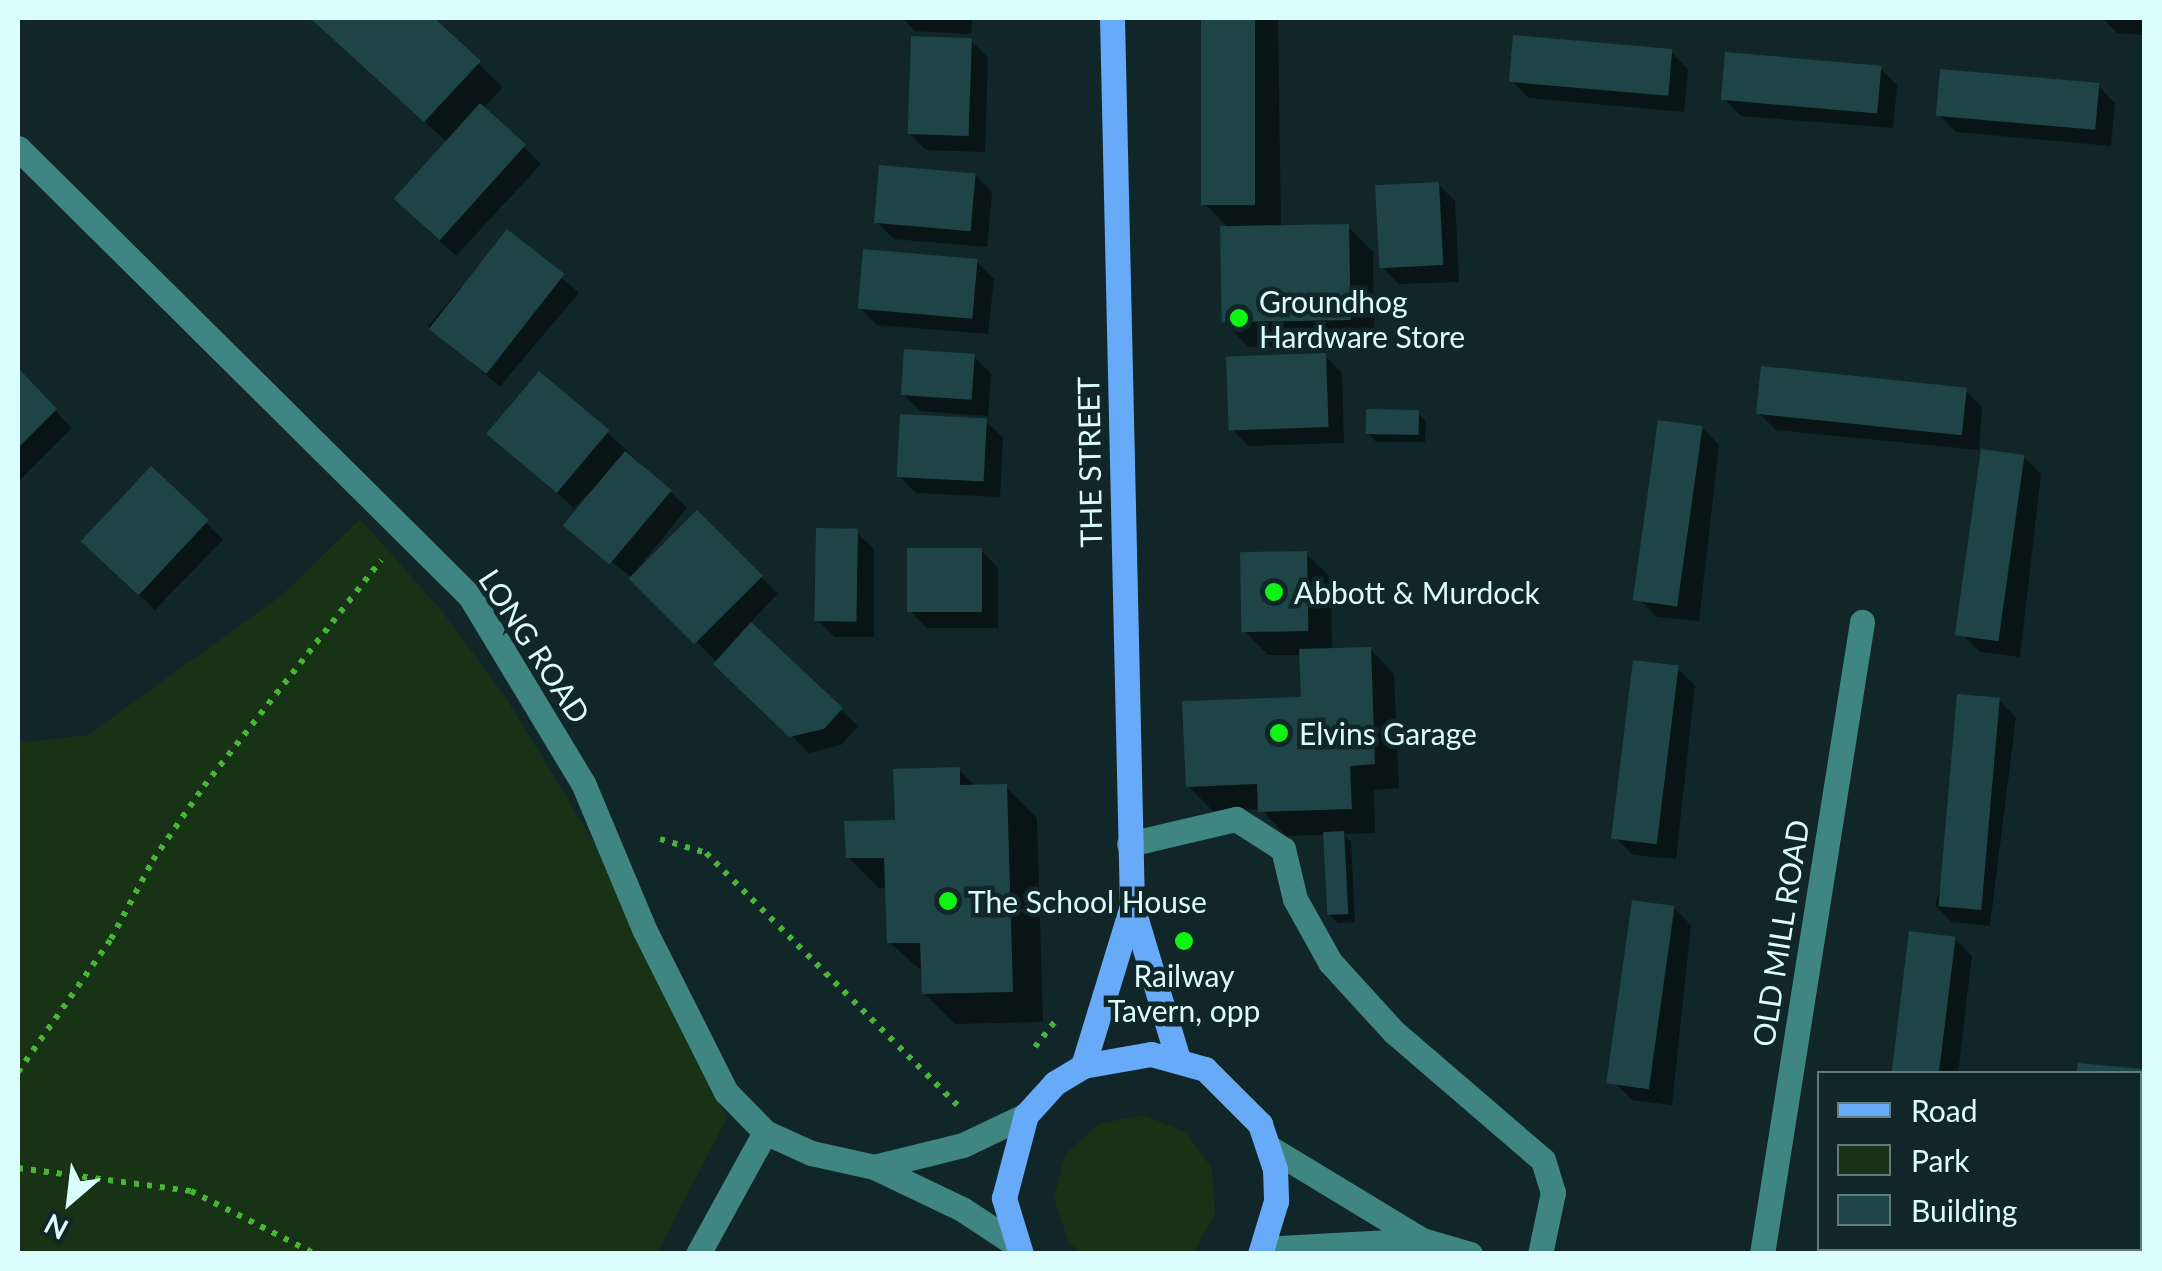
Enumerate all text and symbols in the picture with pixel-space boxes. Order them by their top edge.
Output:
place label: Groundhog Hardware Store [1259,283,1465,354]
marker: Groundhog Hardware Store [1228,307,1250,329]
street label: THE STREET [1070,376,1108,548]
street label: LONG ROAD [472,562,598,730]
place label: Abbott & Murdock [1294,574,1540,610]
marker: Abbott & Murdock [1263,581,1285,603]
place label: Elvins Garage [1299,715,1477,751]
marker: Elvins Garage [1268,722,1290,744]
street label: OLD MILL ROAD [1744,817,1816,1049]
place label: The School House [968,883,1207,919]
marker: The School House [937,890,959,912]
marker: Railway Tavern, opp [1173,930,1195,952]
place label: Railway Tavern, opp [1108,957,1260,1028]
legend [1817,1071,2142,1251]
text: Road [1911,1092,1978,1128]
text: Park [1911,1142,1970,1178]
north arrow [20,1151,120,1251]
text: Building [1911,1192,2017,1228]
text: N [38,1207,73,1248]

